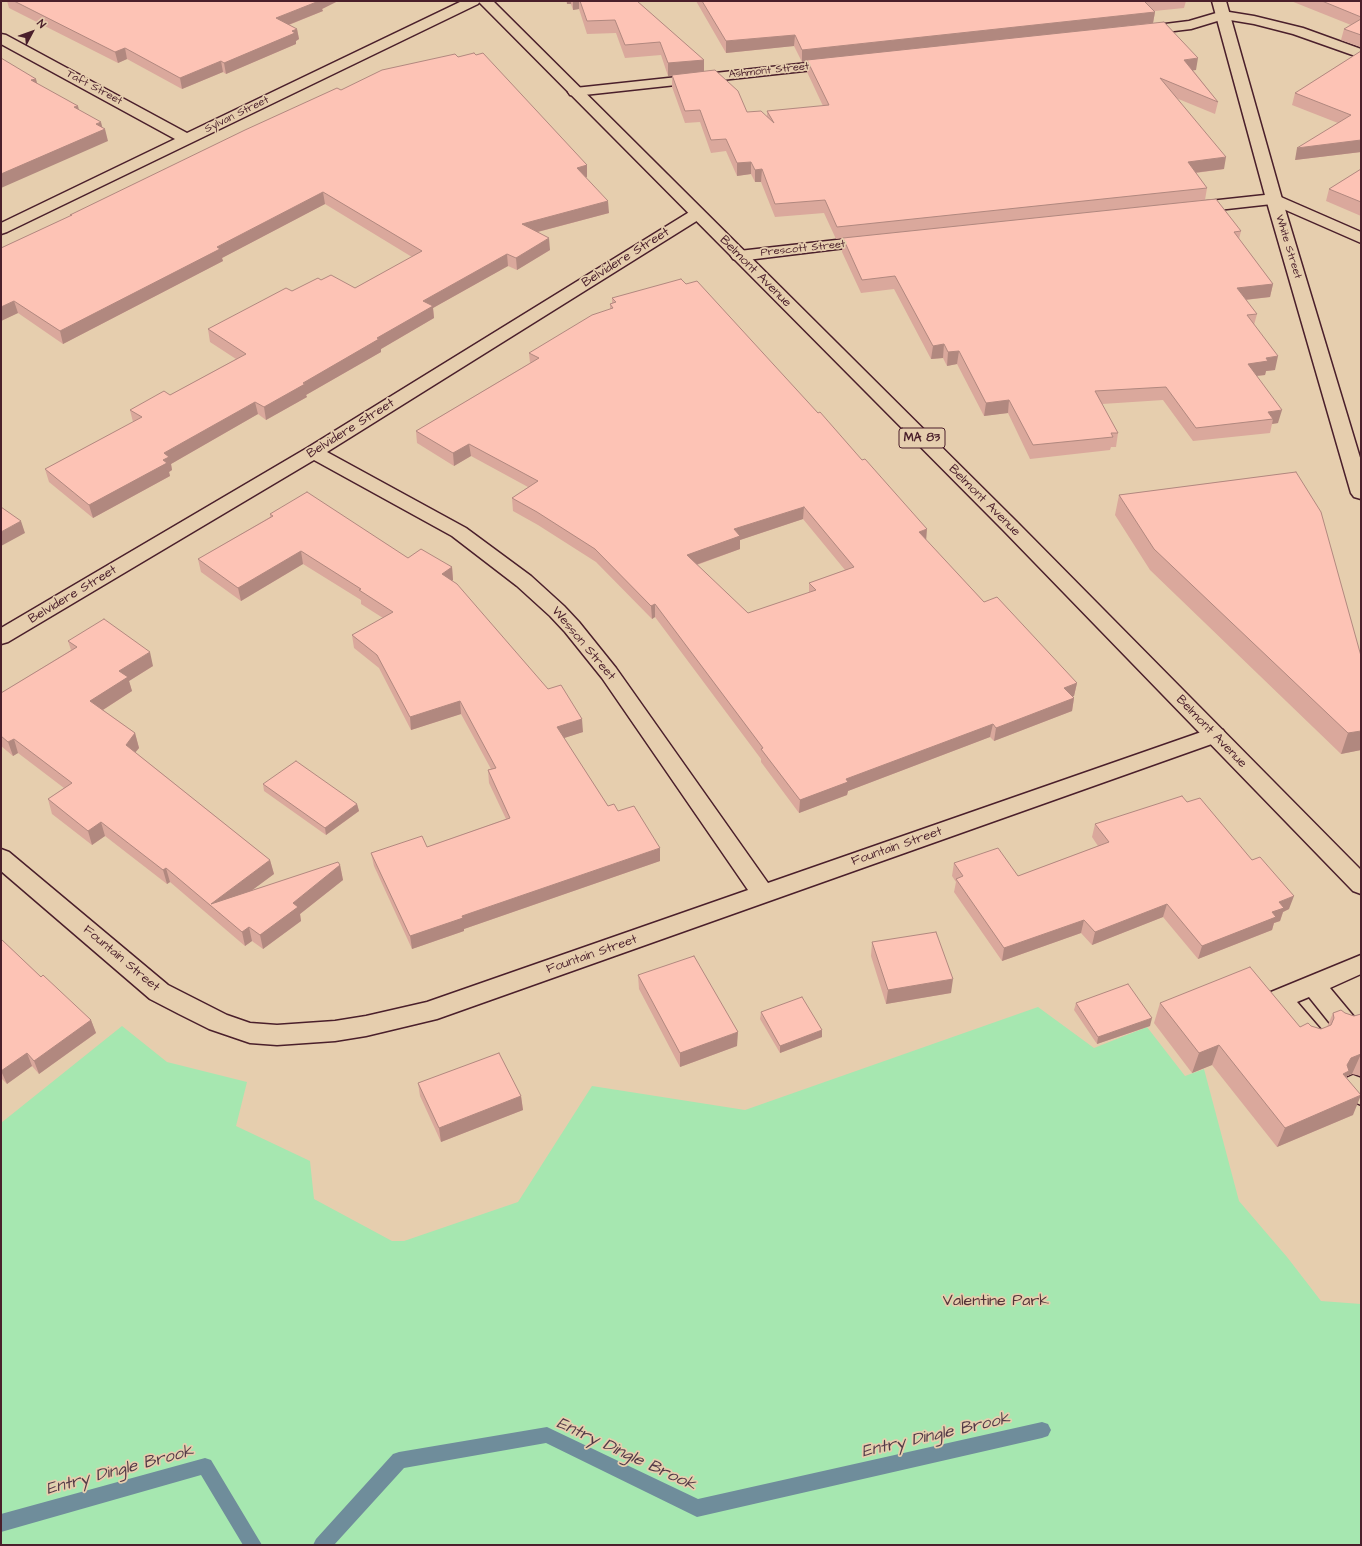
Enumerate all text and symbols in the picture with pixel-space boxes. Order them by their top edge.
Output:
north arrow [12,12,52,52]
text: N [34,16,49,31]
street label: Ashmont Street [728,60,810,82]
street label: Taft Street [64,68,124,108]
street label: Sylvan Street [203,94,271,136]
street label: White Street [1272,213,1304,281]
street label: Belvidere Street [579,225,673,291]
street label: Belmont Avenue [716,233,794,311]
street label: Prescott Street [760,238,846,260]
street label: Belvidere Street [304,396,398,462]
road number: MA 83 [899,428,945,448]
street label: Belmont Avenue [945,462,1023,540]
street label: Belvidere Street [26,562,120,628]
street label: Wesson Street [548,604,618,684]
street label: Belmont Avenue [1172,692,1250,772]
street label: Fountain Street [850,824,944,870]
street label: Fountain Street [80,922,162,996]
street label: Fountain Street [545,932,639,978]
park label: Valentine Park [943,1292,1049,1312]
water label: Entry Dingle Brook [860,1409,1012,1463]
water label: Entry Dingle Brook [553,1414,699,1496]
water label: Entry Dingle Brook [44,1442,196,1500]

